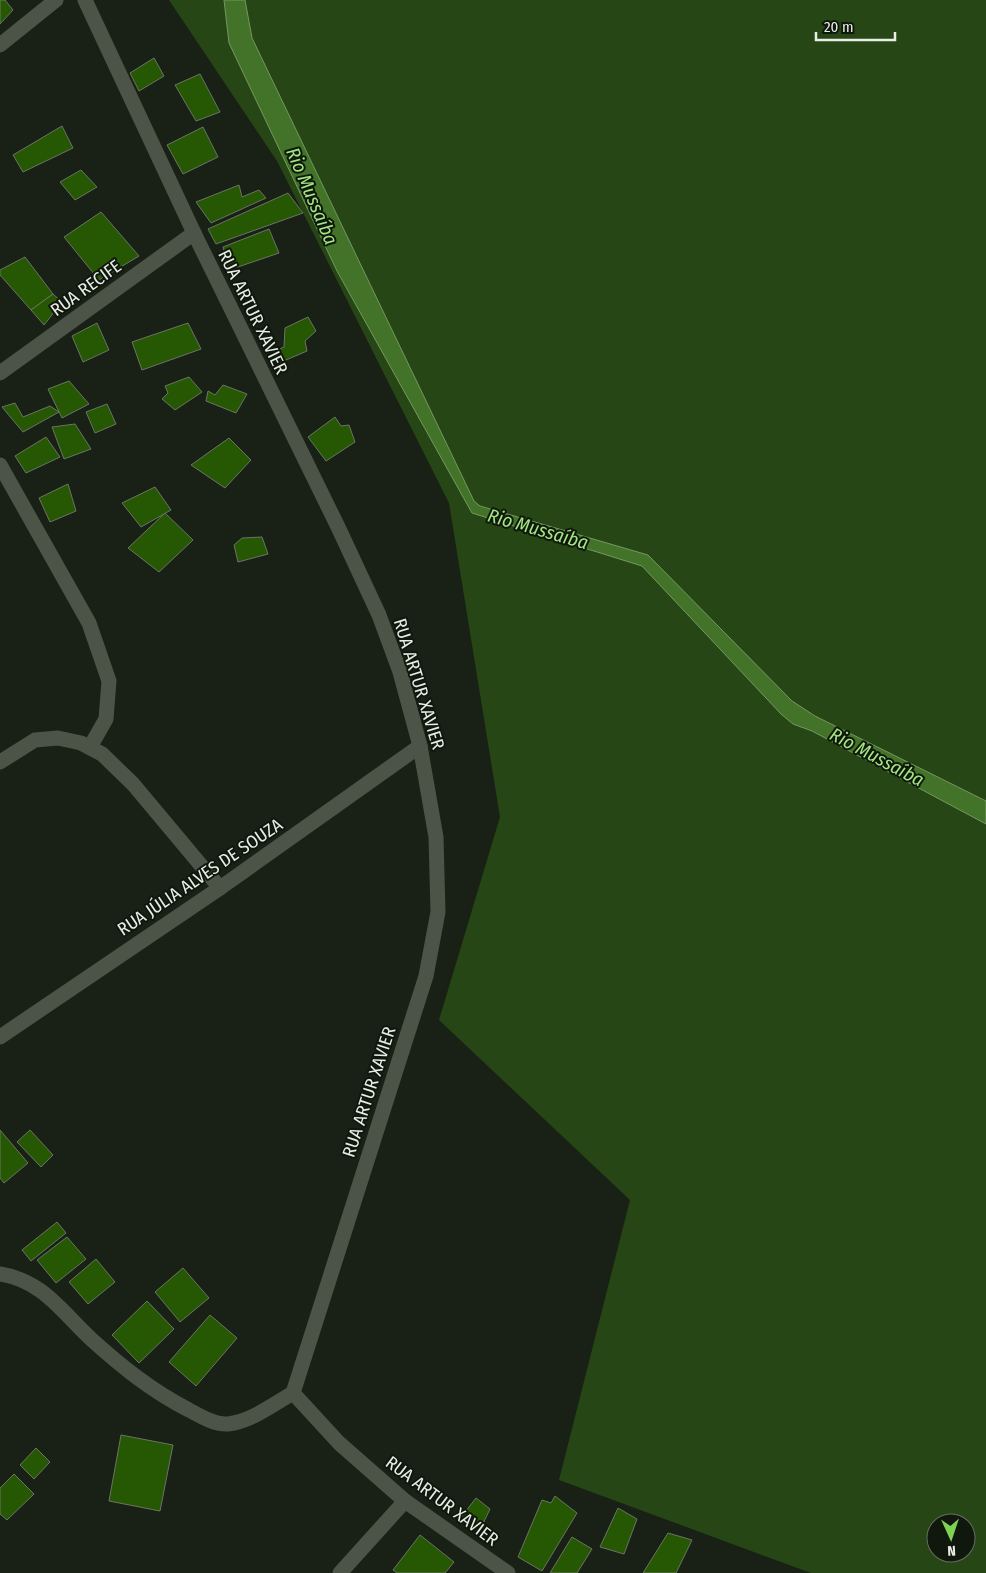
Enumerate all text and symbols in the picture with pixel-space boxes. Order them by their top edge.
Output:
scale bar [816,10,895,42]
text: 20 m [824,18,854,36]
water label: Rio Mussaíba [281,144,343,248]
street label: RUA ARTUR XAVIER [213,246,293,378]
street label: RUA RECIFE [46,255,126,321]
water label: Rio Mussaíba [485,504,591,554]
street label: RUA ARTUR XAVIER [389,616,449,752]
water label: Rio Mussaíba [826,723,928,791]
street label: RUA JÚLIA ALVES DE SOUZA [113,812,287,940]
street label: RUA ARTUR XAVIER [338,1024,401,1160]
street label: RUA ARTUR XAVIER [381,1451,503,1551]
north arrow [926,1513,976,1563]
text: N [947,1542,956,1559]

